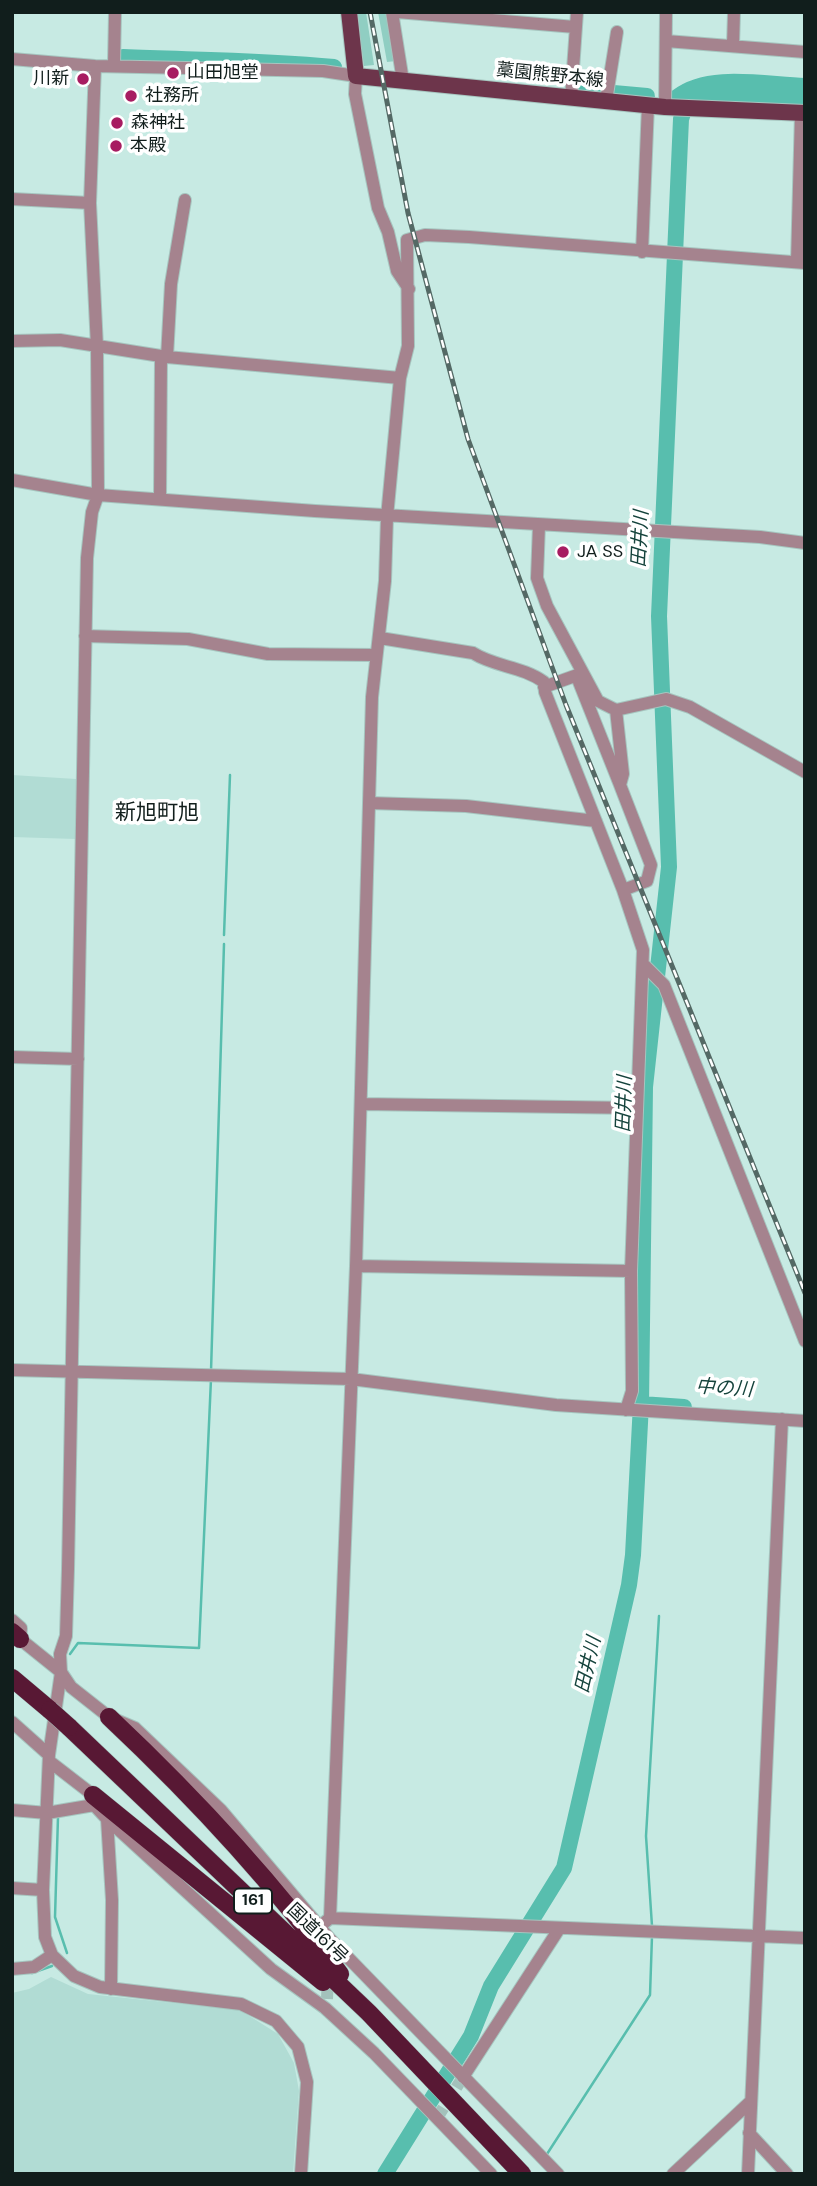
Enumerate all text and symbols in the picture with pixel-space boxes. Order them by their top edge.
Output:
street label: 藁園熊野本線 [495,60,605,92]
place label: 山田旭堂 [187,62,259,84]
marker: 山田旭堂 [165,65,181,81]
place label: 川新 [33,68,69,90]
marker: 川新 [75,71,91,87]
place label: 社務所 [145,85,199,107]
marker: 社務所 [123,88,139,104]
place label: 森神社 [131,112,185,134]
marker: 森神社 [109,115,125,131]
place label: 本殿 [130,135,166,157]
marker: 本殿 [108,138,124,154]
water label: 田井川 [628,510,654,568]
place label: JA SS [577,541,623,563]
marker: JA SS [555,544,571,560]
district label: 新旭町旭 [115,800,199,826]
water label: 田井川 [613,1075,637,1133]
water label: 中の川 [695,1376,753,1402]
water label: 田井川 [571,1635,607,1695]
road number: 161 [234,1888,272,1913]
street label: 国道161号 [282,1900,352,1968]

